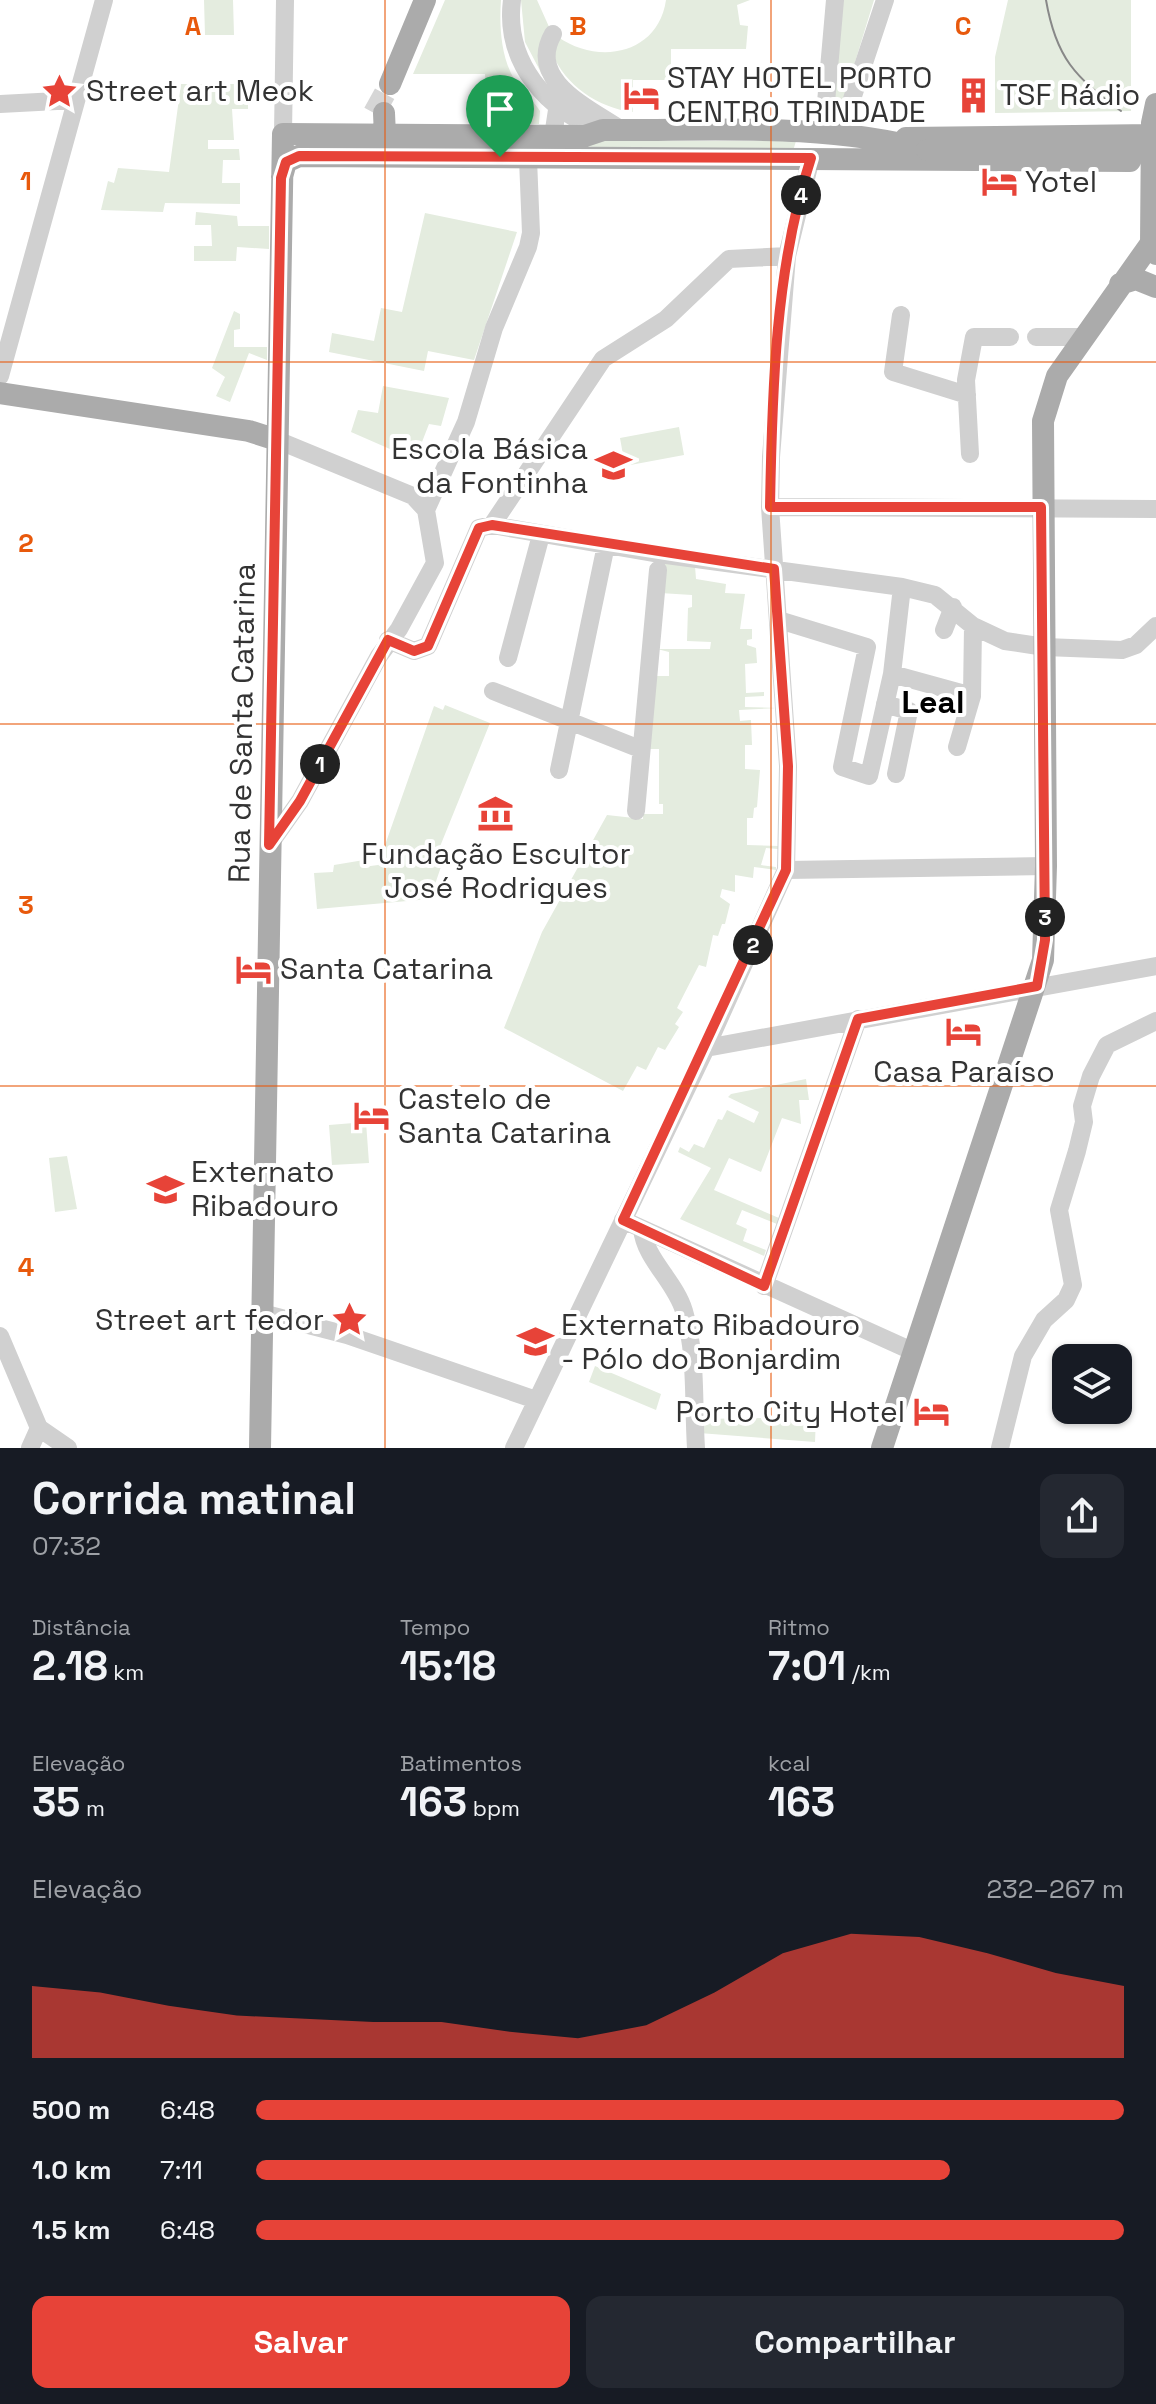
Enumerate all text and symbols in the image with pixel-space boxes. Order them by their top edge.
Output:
text: A [185,9,202,43]
text: B [569,9,587,43]
text: C [955,9,971,43]
place label: STAY HOTEL PORTO CENTRO TRINDADE [667,58,932,131]
place label: Street art Meok [86,71,314,110]
place icon: Street art Meok [41,72,79,110]
pin [466,75,534,157]
place label: TSF Rádio [1000,75,1140,114]
hotel icon: STAY HOTEL PORTO CENTRO TRINDADE [622,76,660,114]
building icon: TSF Rádio [955,76,993,114]
icon: arrive [478,87,522,131]
place label: Yotel [1025,162,1097,201]
hotel icon: Yotel [980,163,1018,201]
text: 1 [20,164,32,198]
pin: 4 [781,175,821,215]
text: 4 [794,181,808,209]
place label: Escola Básica da Fontinha [391,429,588,502]
school or university icon: Escola Básica da Fontinha [595,447,633,485]
text: 2 [18,526,34,560]
street label: Rua de Santa Catarina [219,563,264,883]
district label: Leal [902,682,964,722]
pin: 1 [300,744,340,784]
text: 1 [315,750,325,778]
museum icon: Fundação Escultor José Rodrigues [477,794,515,832]
place label: Fundação Escultor José Rodrigues [361,834,631,907]
text: 3 [18,888,34,922]
pin: 3 [1025,897,1065,937]
text: 3 [1038,903,1052,931]
pin: 2 [733,925,773,965]
text: 2 [746,931,760,959]
place label: Santa Catarina [280,949,493,988]
hotel icon: Santa Catarina [235,950,273,988]
hotel icon: Casa Paraíso [945,1012,983,1050]
place label: Casa Paraíso [873,1052,1055,1091]
place label: Castelo de Santa Catarina [398,1079,611,1152]
hotel icon: Castelo de Santa Catarina [353,1097,391,1135]
place label: Externato Ribadouro [191,1152,339,1225]
school or university icon: Externato Ribadouro [146,1170,184,1208]
text: 4 [18,1250,34,1284]
place label: Street art fedor [95,1300,324,1339]
place icon: Street art fedor [331,1301,369,1339]
place label: Externato Ribadouro - Pólo do Bonjardim [561,1305,860,1378]
school or university icon: Externato Ribadouro - Pólo do Bonjardim [516,1323,554,1361]
map controls [1052,1344,1132,1424]
button: layers [1052,1344,1132,1424]
place label: Porto City Hotel [676,1392,905,1431]
hotel icon: Porto City Hotel [912,1393,950,1431]
text: Corrida matinal [32,1471,356,1527]
button: share [1040,1474,1124,1558]
text: 07:32 [32,1529,101,1563]
text: Distância [32,1613,131,1641]
text: Tempo [400,1613,470,1641]
text: Ritmo [768,1613,830,1641]
text: 2.18 [32,1641,108,1692]
text: 15:18 [400,1641,496,1692]
text: 7:01 [768,1641,846,1692]
text: km [108,1658,144,1686]
text: /km [846,1658,891,1686]
text: Elevação [32,1749,125,1777]
text: Batimentos [400,1749,522,1777]
text: kcal [768,1749,810,1777]
text: 35 [32,1777,80,1828]
text: 163 [400,1777,467,1828]
text: 163 [768,1777,835,1828]
text: m [80,1794,105,1822]
text: bpm [467,1794,520,1822]
text: Elevação [32,1872,142,1906]
text: 232–267 m [986,1872,1124,1906]
text: 500 m [32,2093,110,2127]
text: 6:48 [160,2093,215,2127]
text: 1.0 km [32,2153,112,2187]
text: 7:11 [160,2153,203,2187]
text: 1.5 km [32,2213,111,2247]
text: 6:48 [160,2213,215,2247]
button: Salvar [32,2296,570,2388]
button: Compartilhar [586,2296,1124,2388]

